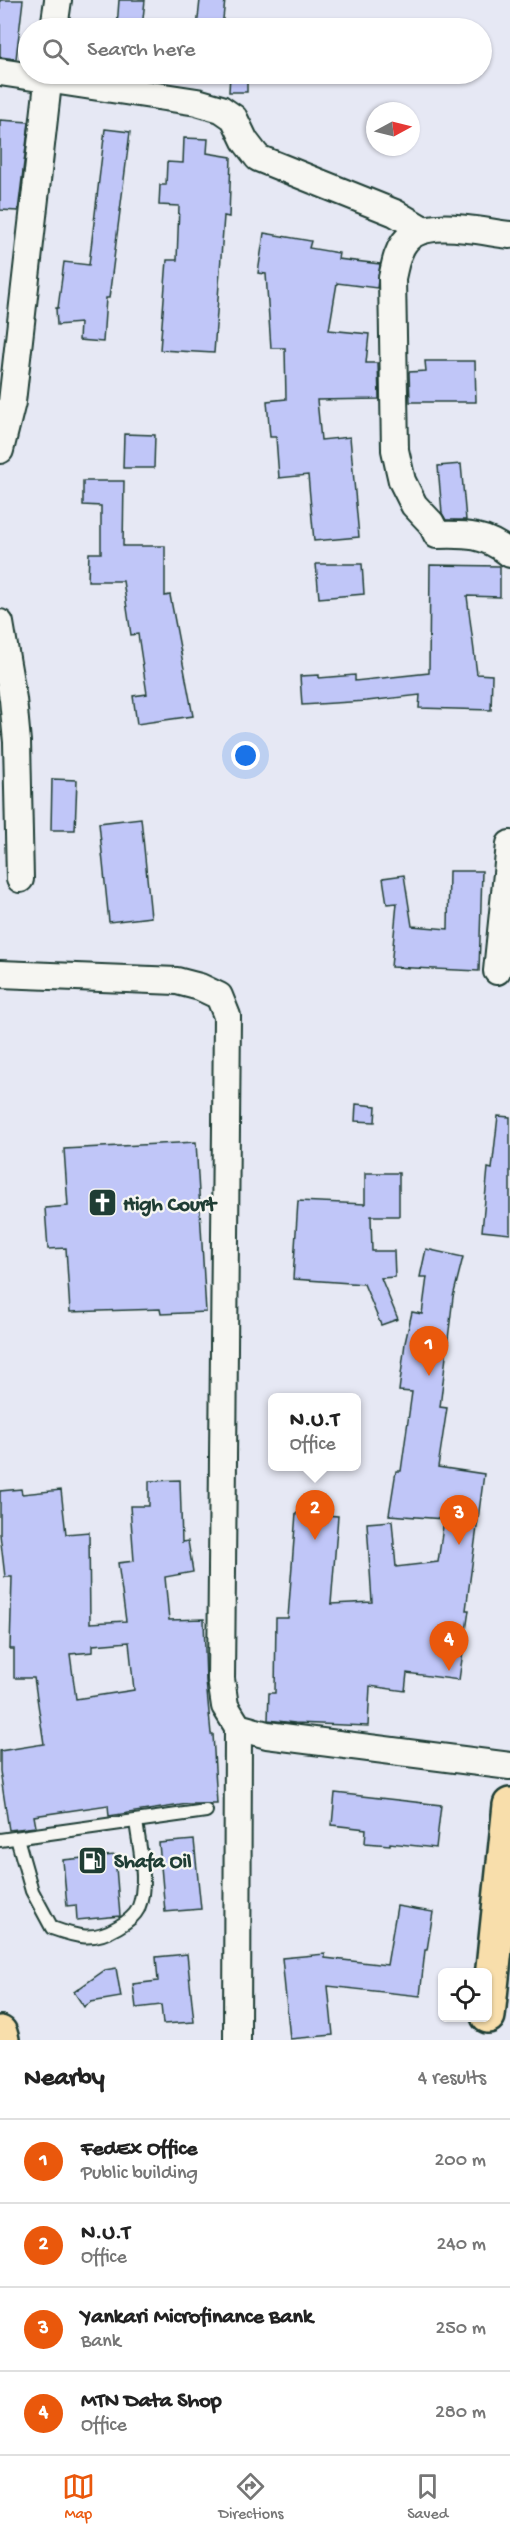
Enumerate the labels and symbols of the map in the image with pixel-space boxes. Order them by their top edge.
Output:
north arrow [366,102,420,156]
your location [231,741,260,770]
church icon: High Court [86,1187,118,1219]
place label: High Court [123,1194,218,1219]
pin: 1 [410,1326,448,1376]
pin: 2 [296,1490,334,1540]
pin: 3 [440,1496,478,1545]
pin: 4 [430,1622,468,1671]
fuel station icon: Shafa Oil [77,1844,109,1876]
place label: Shafa Oil [114,1851,192,1876]

